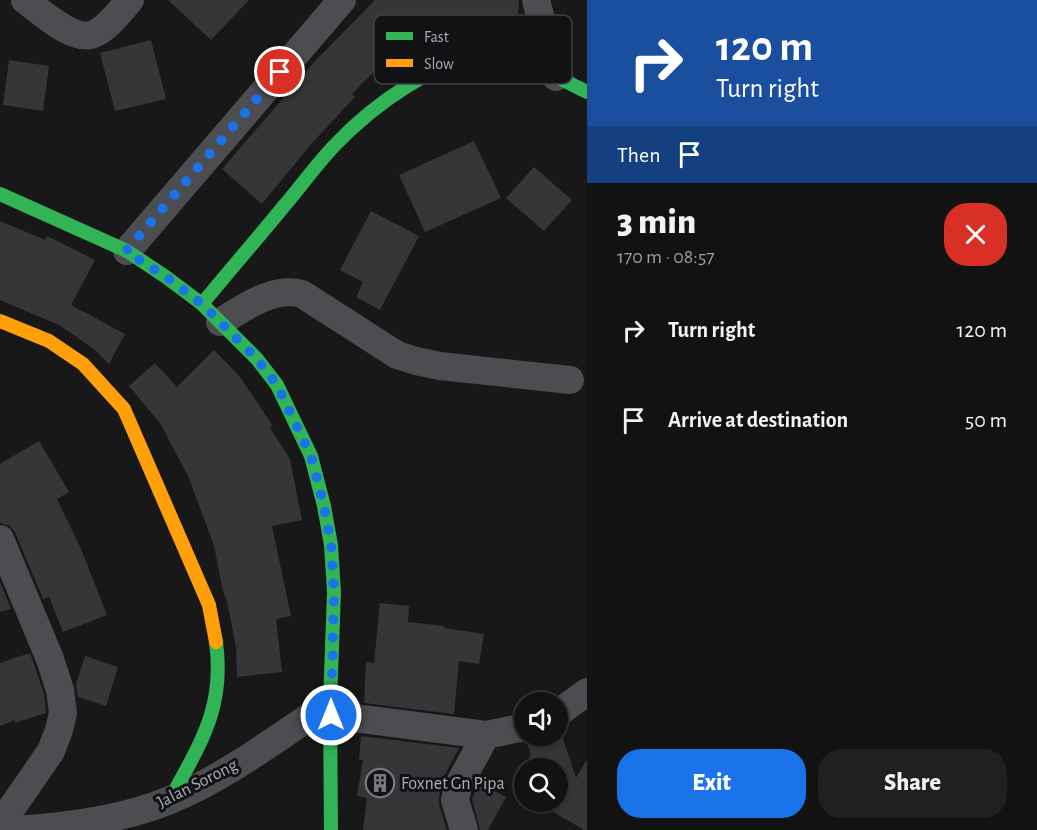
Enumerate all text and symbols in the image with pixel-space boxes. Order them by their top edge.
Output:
legend [374,15,572,84]
icon: right [617,24,695,102]
text: 120 m [716,26,813,68]
text: Fast [424,29,449,45]
pin [254,46,305,97]
icon: arrive [263,55,296,88]
text: Slow [424,56,454,72]
text: Turn right [716,75,819,102]
icon: arrive [673,138,706,171]
text: Then [617,144,661,166]
button: close [944,203,1007,266]
text: 3 min [617,204,696,240]
text: 170 m · 08:57 [617,247,715,267]
icon: right [617,314,650,347]
text: Turn right [668,319,755,341]
text: 120 m [957,319,1007,341]
icon: arrive [617,404,650,437]
text: Arrive at destination [668,409,848,431]
text: 50 m [965,409,1007,431]
position arrow [299,683,363,747]
map controls [514,692,568,812]
button: sound [514,692,568,746]
button: Exit [617,749,806,818]
button: Share [818,749,1007,818]
street label: Jalan Sorong [154,756,241,812]
button: search [514,758,568,812]
building icon: Foxnet Gn Pipa [364,767,396,799]
place label: Foxnet Gn Pipa [401,775,505,793]

